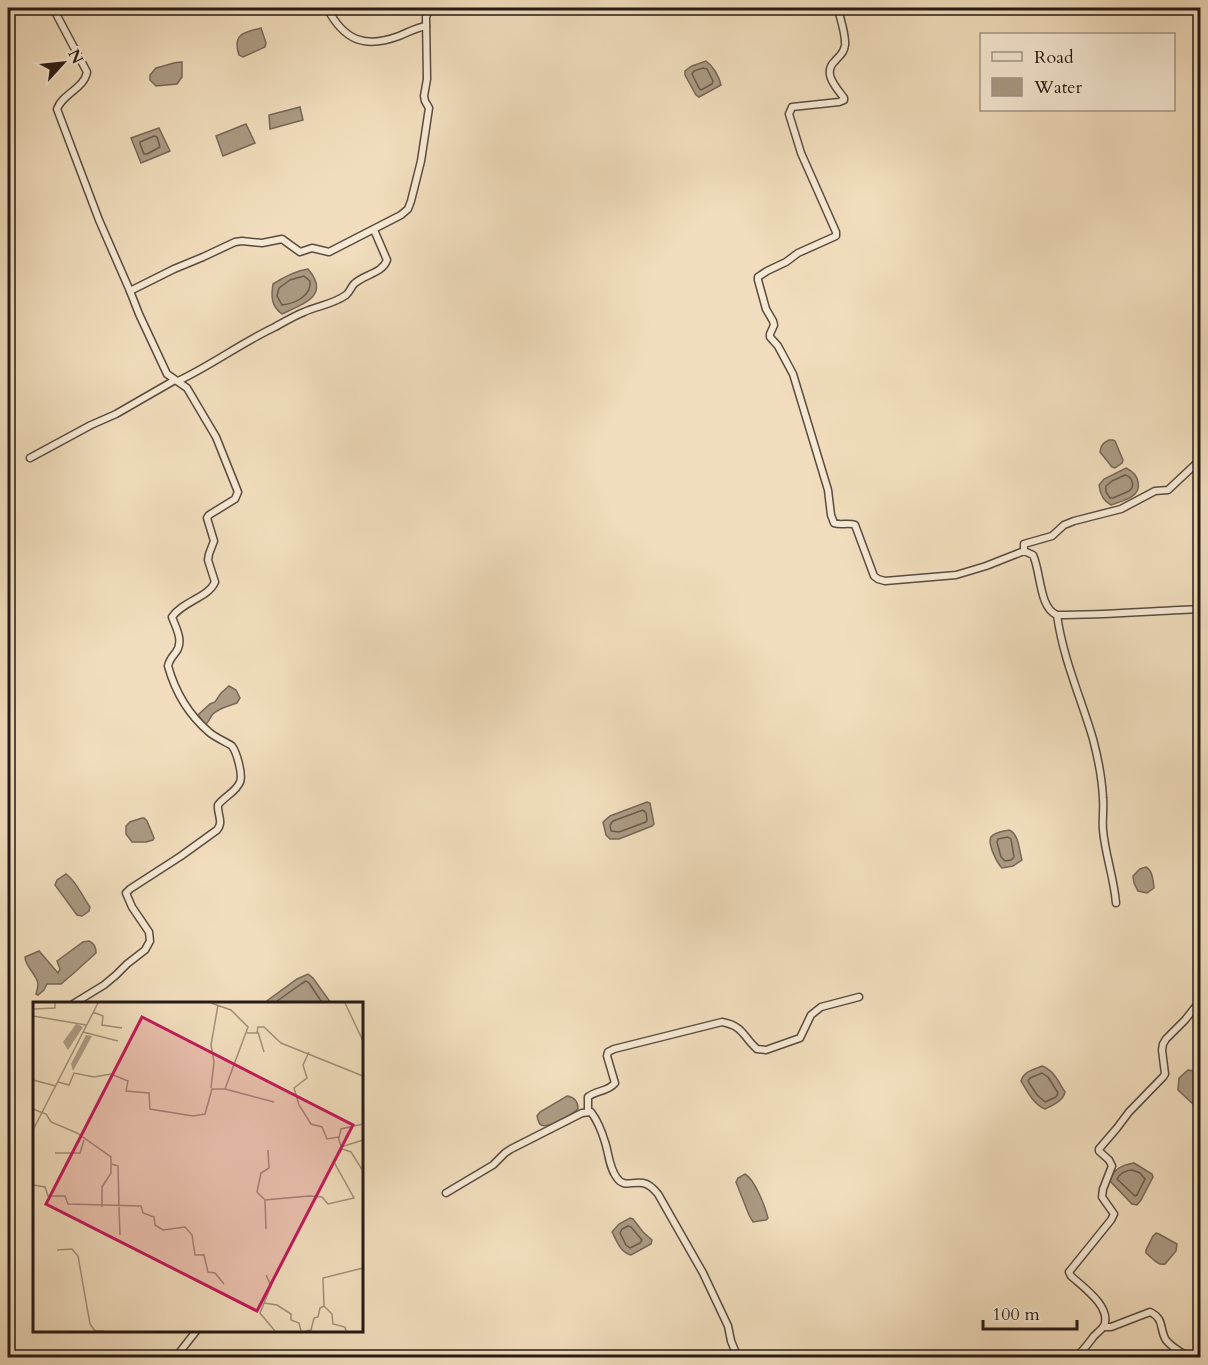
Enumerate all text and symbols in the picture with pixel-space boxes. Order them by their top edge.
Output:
north arrow [33,33,93,93]
legend [980,33,1175,111]
text: N [63,45,88,68]
text: Road [1034,45,1074,70]
text: Water [1033,75,1083,100]
inset map [33,1002,363,1332]
scale bar [983,1293,1078,1331]
text: 100 m [992,1302,1040,1327]

